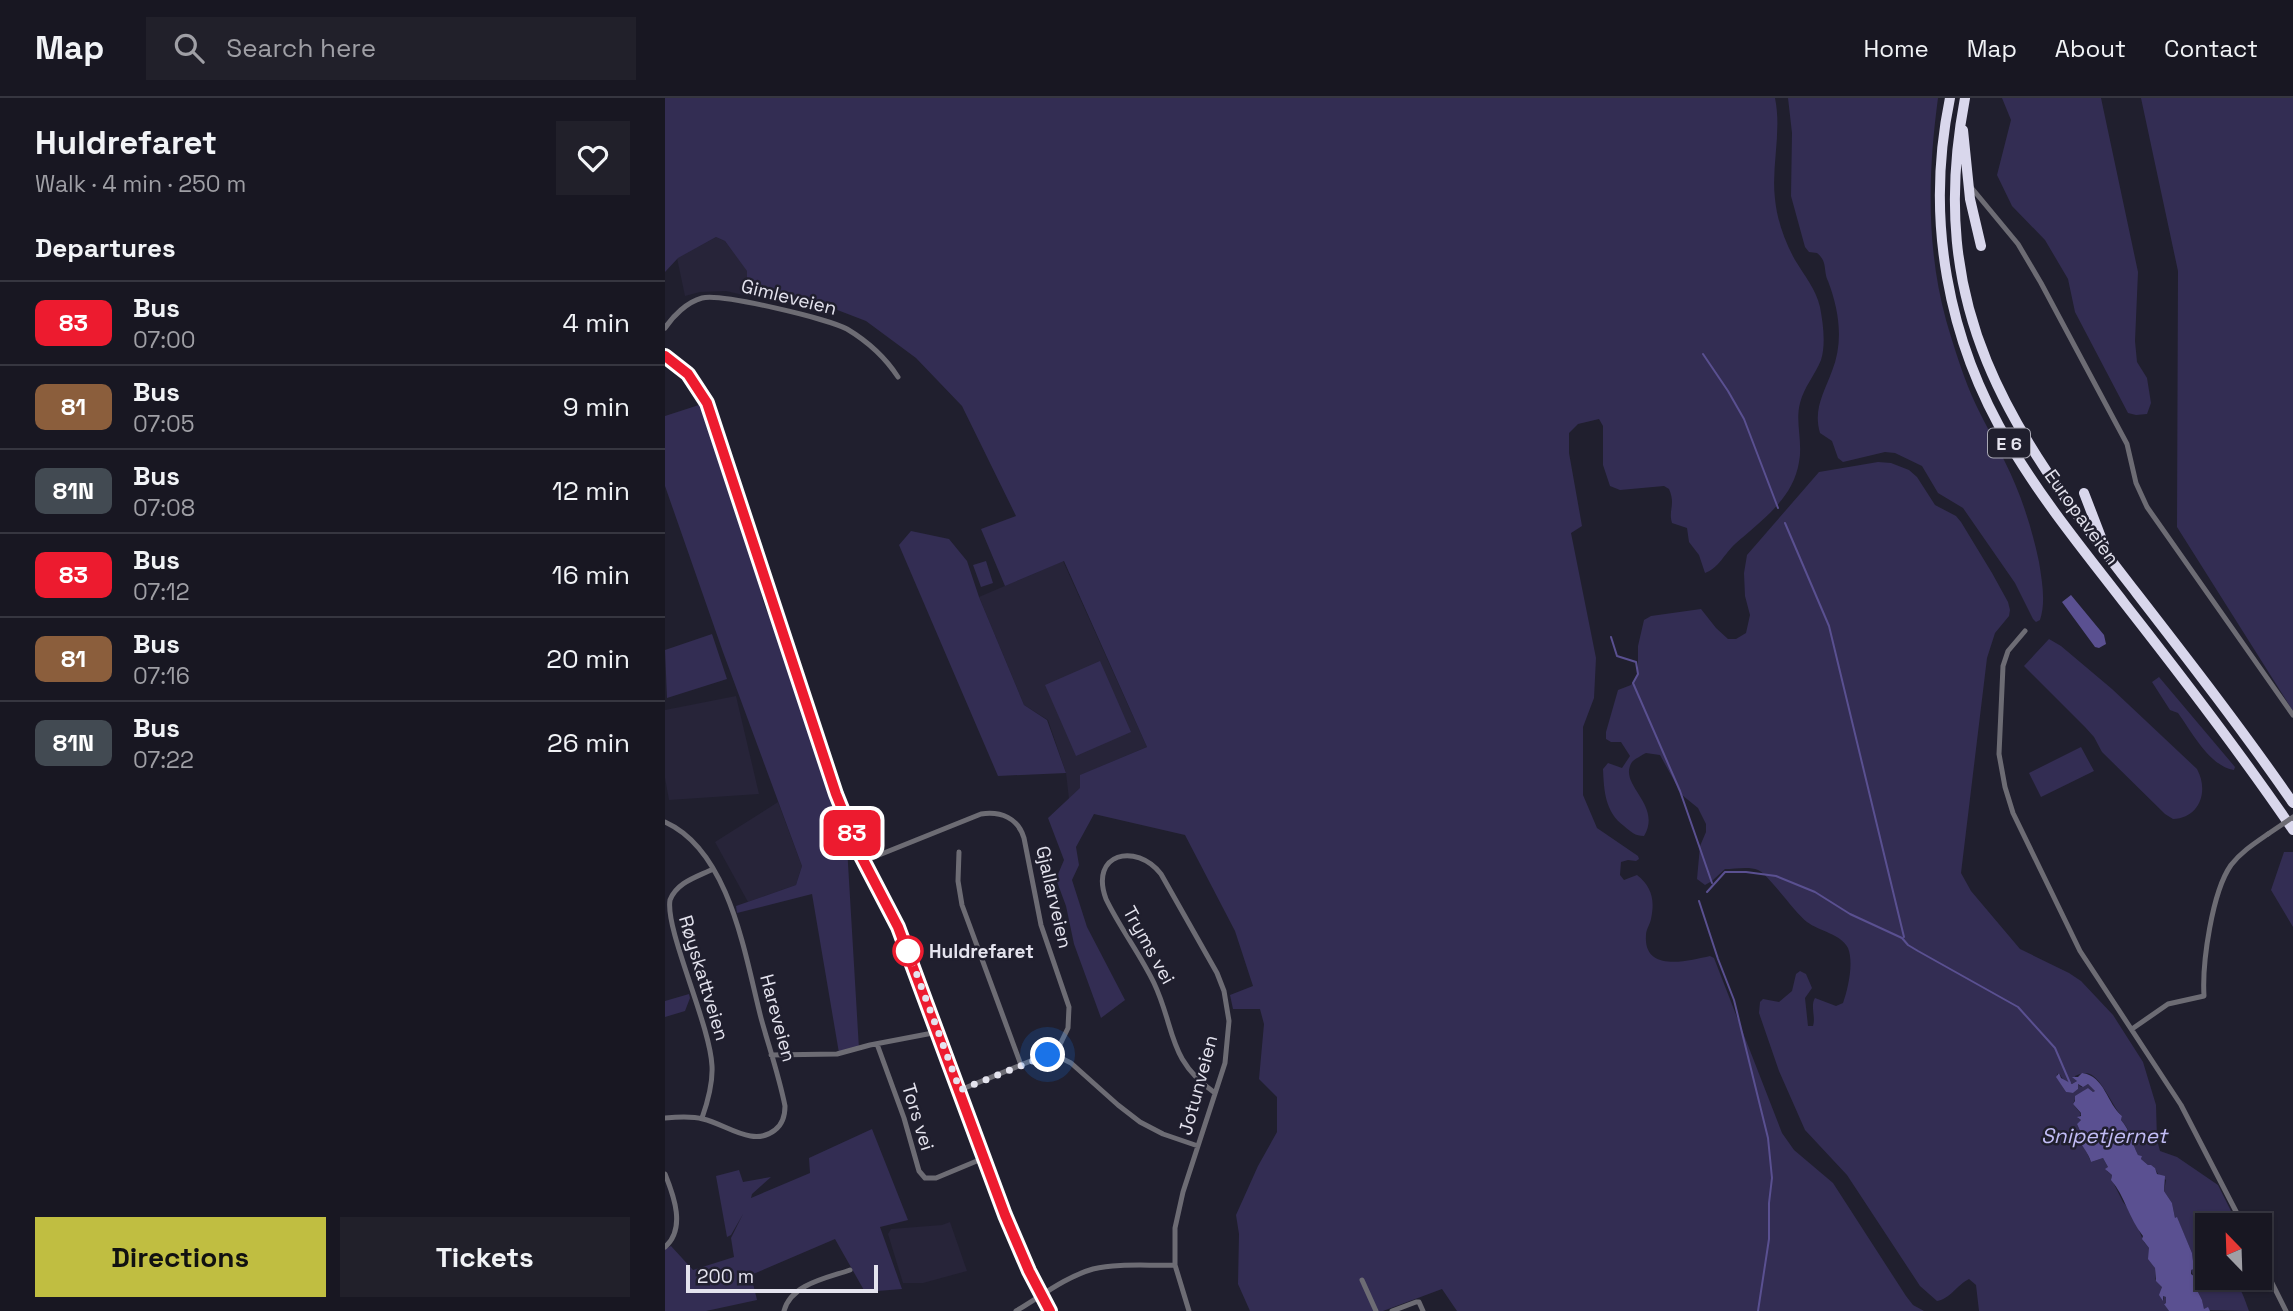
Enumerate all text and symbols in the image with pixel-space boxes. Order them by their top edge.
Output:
search box [146,17,636,80]
text: Map [35,27,104,69]
icon: search [170,29,208,67]
text: Search here [226,31,376,65]
text: Home [1863,33,1929,64]
text: Map [1967,33,2017,64]
text: About [2055,33,2126,64]
text: Contact [2164,33,2258,64]
button: heart [556,121,630,195]
text: Huldrefaret [35,122,217,164]
text: Walk · 4 min · 250 m [35,169,246,199]
text: Departures [35,231,176,265]
street label: Gimleveien [739,273,839,321]
text: Bus [133,291,180,325]
text: 4 min [562,306,630,340]
text: 83 [59,307,88,338]
text: 07:00 [133,325,196,355]
text: Bus [133,375,180,409]
text: 9 min [563,390,630,424]
text: 81 [61,391,86,422]
text: 07:05 [133,409,195,439]
road number: E 6 [1988,428,2030,458]
text: Bus [133,459,180,493]
street label: Europaveien [2039,464,2125,570]
text: 12 min [552,474,630,508]
text: 81N [53,475,94,506]
text: 07:08 [133,493,195,523]
text: Bus [133,543,180,577]
text: 16 min [552,558,630,592]
text: 83 [59,559,88,590]
text: 07:12 [133,577,190,607]
text: Bus [133,627,180,661]
text: 20 min [546,642,630,676]
text: 81 [61,643,86,674]
text: 07:16 [133,661,190,691]
text: Bus [133,711,180,745]
text: 26 min [547,726,630,760]
text: 81N [53,727,94,758]
text: 07:22 [133,745,194,775]
line badge: 83 [821,810,883,856]
text: 83 [838,817,867,848]
street label: Gjallarveien [1030,843,1078,951]
street label: Tryms vei [1117,902,1181,988]
street label: Røyskattveien [673,912,735,1044]
marker: Huldrefaret [893,936,923,966]
place label: Huldrefaret [929,939,1034,964]
street label: Hareveien [754,971,802,1065]
street label: Jotunveien [1173,1032,1223,1138]
your location [1030,1037,1065,1072]
street label: Tors vei [896,1081,940,1153]
water label: Snipetjernet [2041,1122,2169,1149]
north arrow [2195,1213,2271,1290]
map controls [2195,1213,2272,1290]
button: Directions [35,1217,326,1297]
button: Tickets [340,1217,630,1297]
scale bar [686,1262,879,1294]
text: 200 m [697,1264,754,1289]

